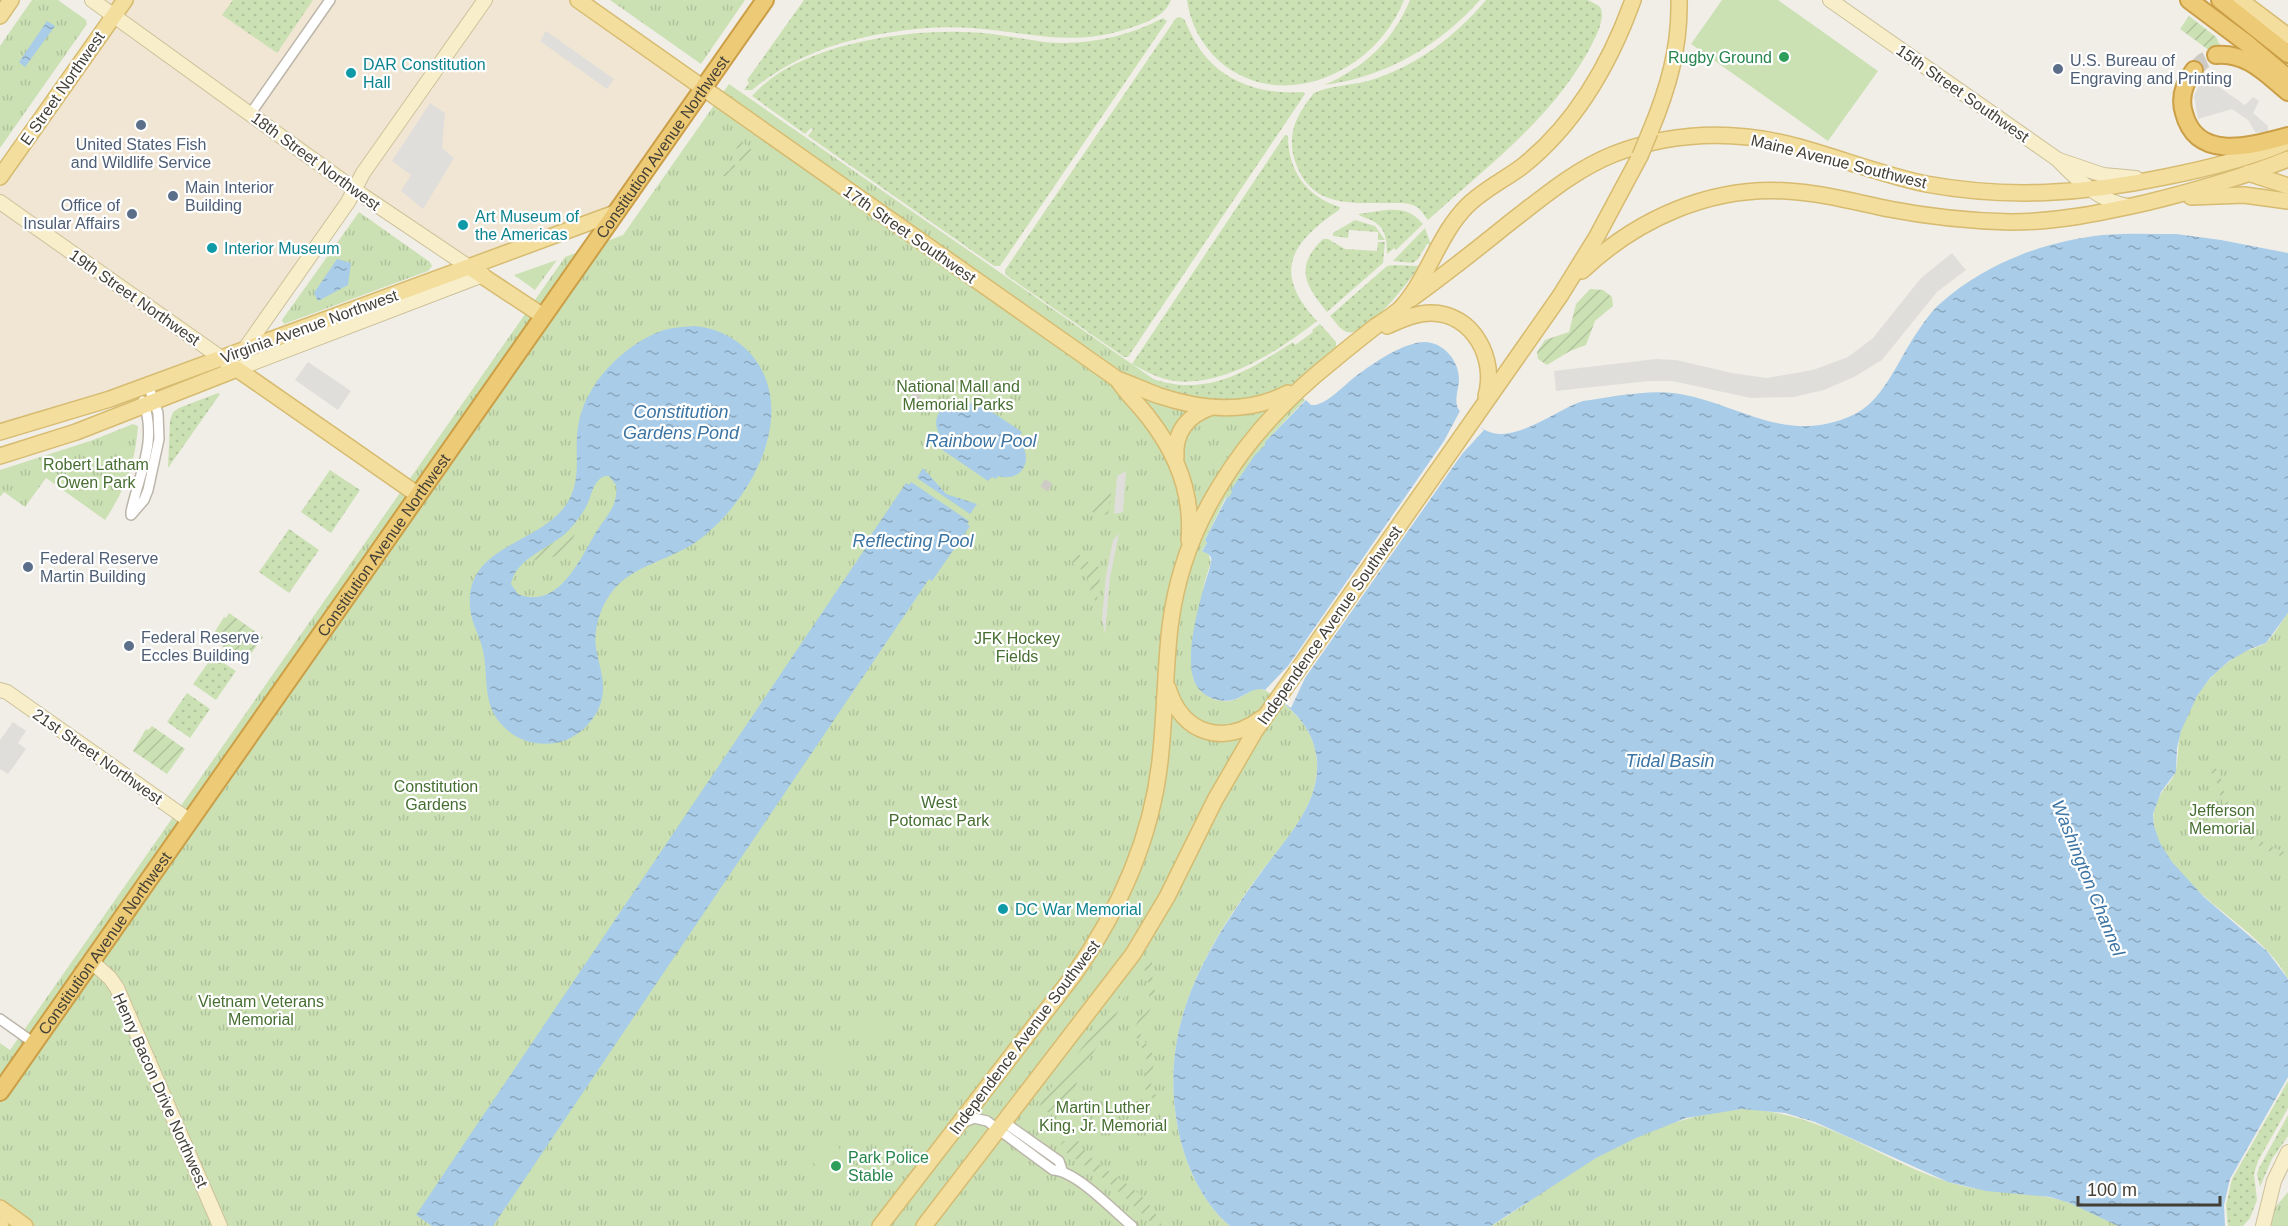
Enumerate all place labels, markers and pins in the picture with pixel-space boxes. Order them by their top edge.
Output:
place label: Rugby Ground [1668,49,1772,66]
marker: Rugby Ground [1777,50,1791,64]
place label: U.S. Bureau of Engraving and Printing [2070,52,2232,87]
place label: DAR Constitution Hall [363,56,486,91]
marker: U.S. Bureau of Engraving and Printing [2051,62,2065,76]
marker: DAR Constitution Hall [344,66,358,80]
marker: United States Fish and Wildlife Service [134,118,148,132]
place label: United States Fish and Wildlife Service [71,136,211,171]
place label: Main Interior Building [185,179,275,214]
marker: Main Interior Building [166,189,180,203]
place label: Office of Insular Affairs [23,197,121,232]
marker: Office of Insular Affairs [125,207,139,221]
place label: Art Museum of the Americas [475,208,580,243]
marker: Art Museum of the Americas [456,218,470,232]
place label: Interior Museum [224,240,340,257]
marker: Interior Museum [205,241,219,255]
place label: Federal Reserve Martin Building [40,550,158,585]
marker: Federal Reserve Martin Building [21,560,35,574]
place label: Federal Reserve Eccles Building [141,629,259,664]
marker: Federal Reserve Eccles Building [122,639,136,653]
place label: DC War Memorial [1015,901,1142,918]
marker: DC War Memorial [996,902,1010,916]
place label: Park Police Stable [848,1149,929,1184]
marker: Park Police Stable [829,1159,843,1173]

